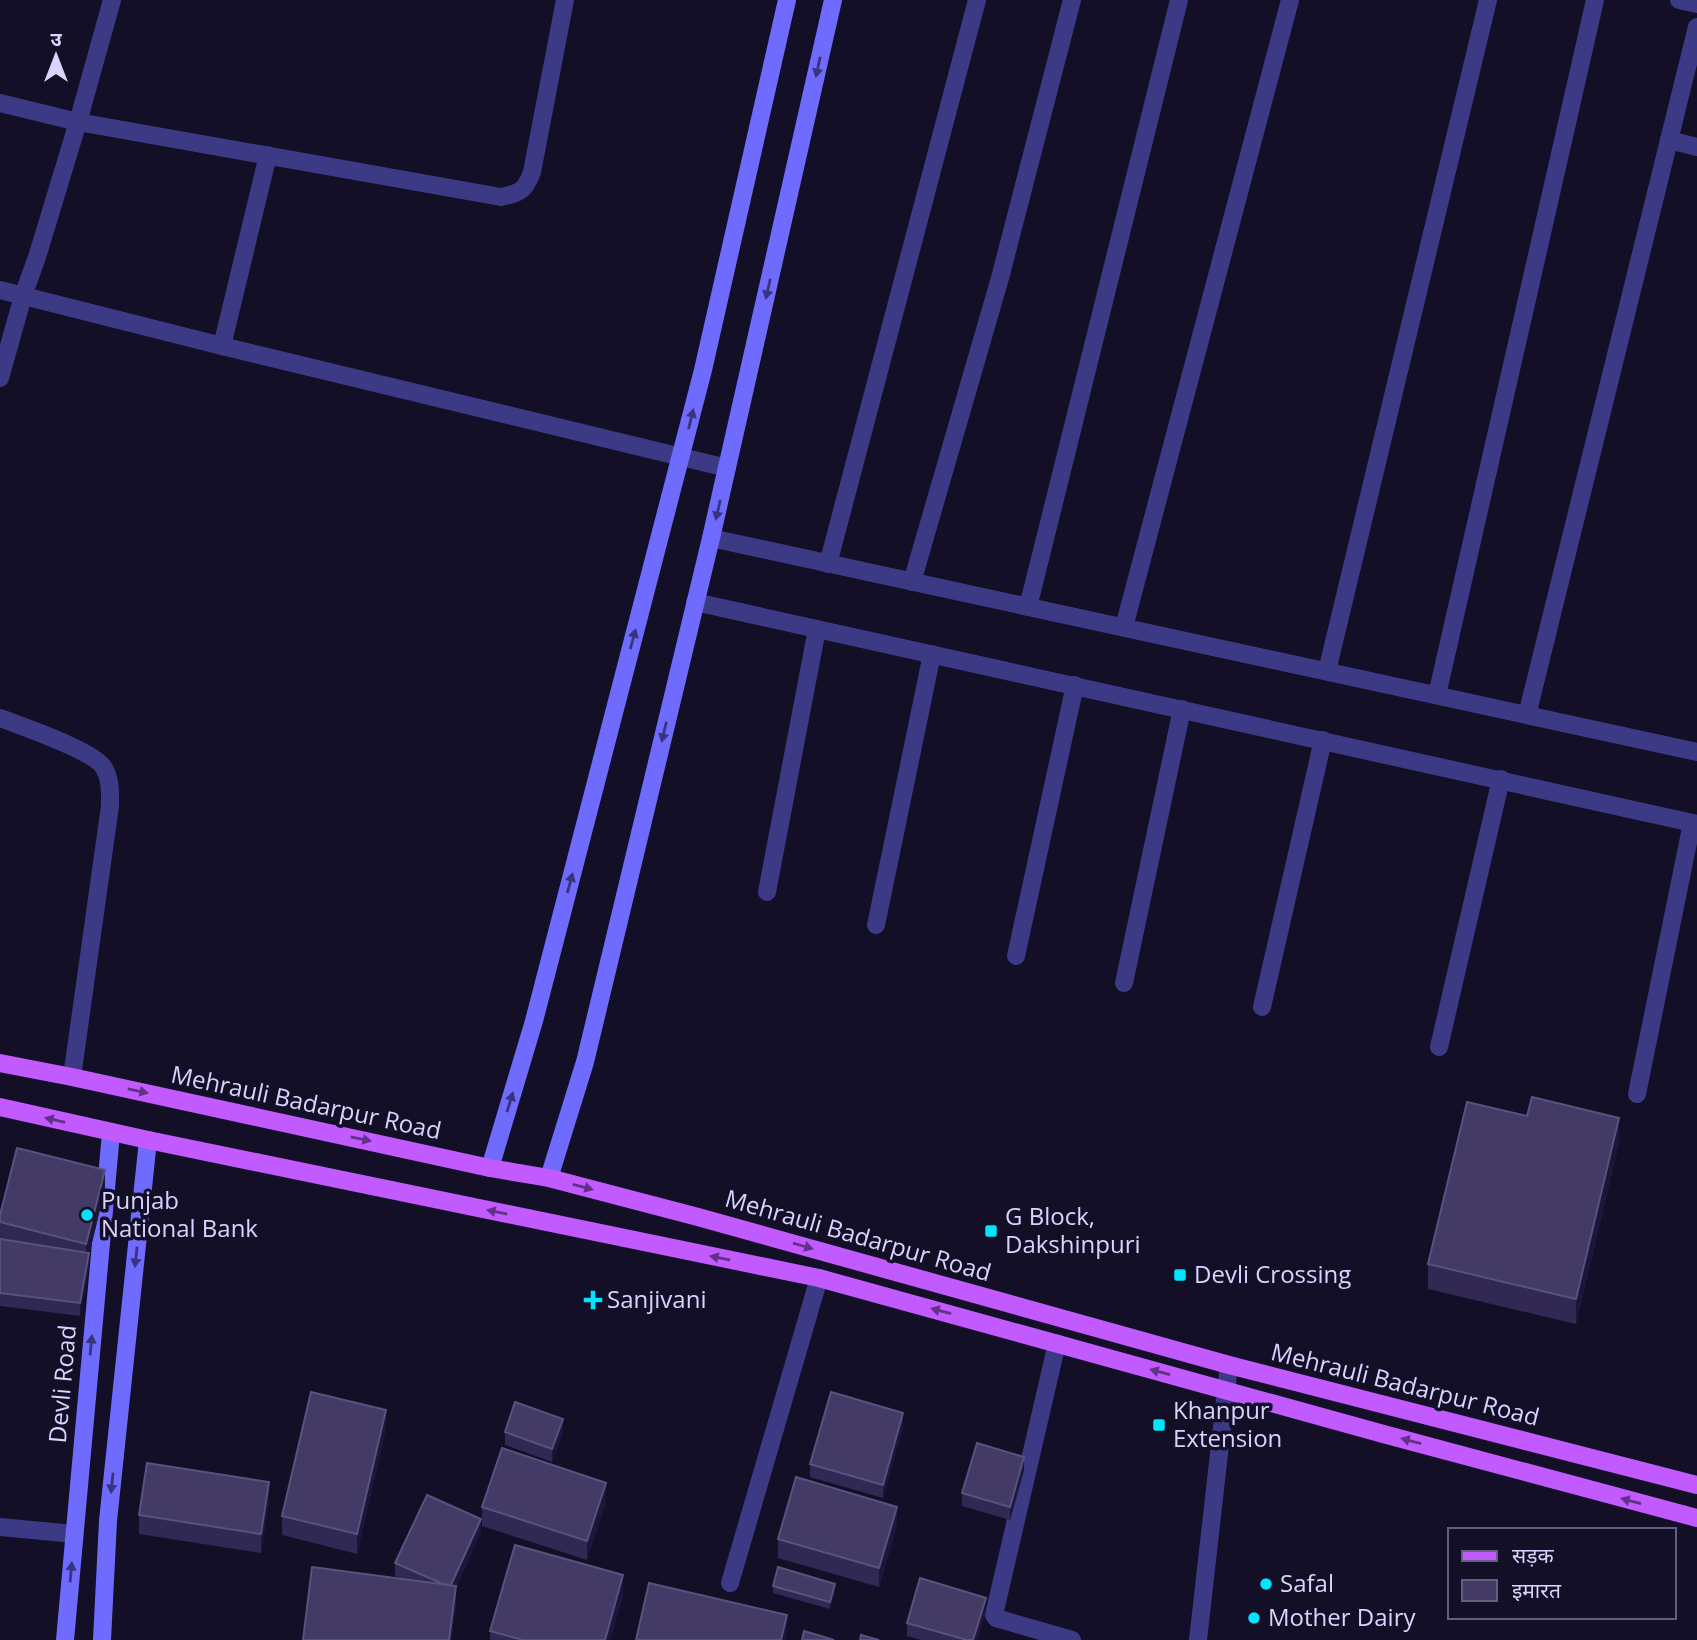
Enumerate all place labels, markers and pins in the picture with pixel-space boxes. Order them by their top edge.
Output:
place label: Punjab National Bank [101,1183,258,1244]
place label: G Block, Dakshinpuri [1005,1199,1141,1260]
marker: Punjab National Bank [79,1207,95,1223]
marker: G Block, Dakshinpuri [983,1223,999,1239]
place label: Devli Crossing [1194,1257,1351,1290]
marker: Devli Crossing [1172,1267,1188,1283]
place label: Sanjivani [607,1282,706,1315]
marker: Sanjivani [585,1292,601,1308]
place label: Khanpur Extension [1173,1393,1282,1454]
marker: Khanpur Extension [1151,1417,1167,1433]
place label: Safal [1280,1566,1334,1599]
marker: Safal [1258,1576,1274,1592]
place label: Mother Dairy [1268,1600,1416,1633]
marker: Mother Dairy [1246,1610,1262,1626]

